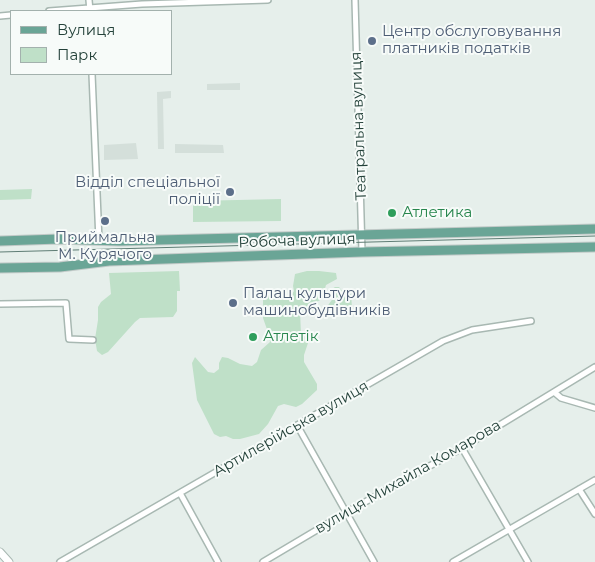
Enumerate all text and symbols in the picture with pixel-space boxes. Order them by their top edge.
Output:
legend [10,10,172,75]
text: Вулиця [57,20,115,39]
place label: Центр обслуговування платників податків [382,23,561,58]
marker: Центр обслуговування платників податків [366,35,378,47]
text: Парк [57,45,97,64]
street label: Театральна вулиця [347,51,371,201]
place label: Відділ спеціальної поліції [75,174,220,209]
marker: Відділ спеціальної поліції [224,186,236,198]
place label: Атлетика [402,204,472,222]
marker: Атлетика [386,207,398,219]
marker: Приймальна М. Курячого [99,215,111,227]
place label: Приймальна М. Курячого [55,229,155,264]
street label: Робоча вулиця [238,230,356,252]
place label: Палац культури машинобудівників [243,285,391,320]
marker: Палац культури машинобудівників [227,297,239,309]
place label: Атлетік [263,328,318,346]
marker: Атлетік [247,331,259,343]
street label: Артилерійська вулиця [210,377,372,481]
street label: вулиця Михайла Комарова [312,416,504,538]

